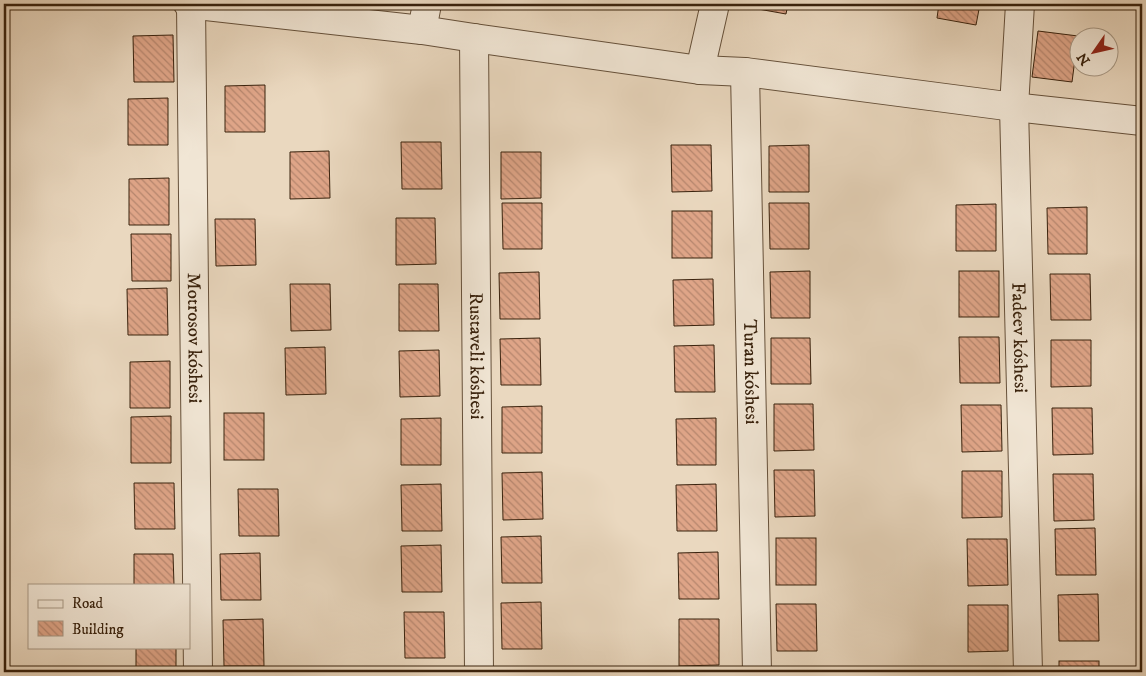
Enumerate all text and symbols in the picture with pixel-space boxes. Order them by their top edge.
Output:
north arrow [1068,28,1118,78]
text: N [1073,48,1095,69]
street label: Motrosov kóshesi [182,272,207,404]
street label: Fadeev kóshesi [1007,282,1033,393]
street label: Rustaveli kóshesi [465,292,489,420]
street label: Turan kóshesi [738,319,764,425]
legend [28,584,190,648]
text: Road [72,594,104,613]
text: Building [72,620,124,639]

